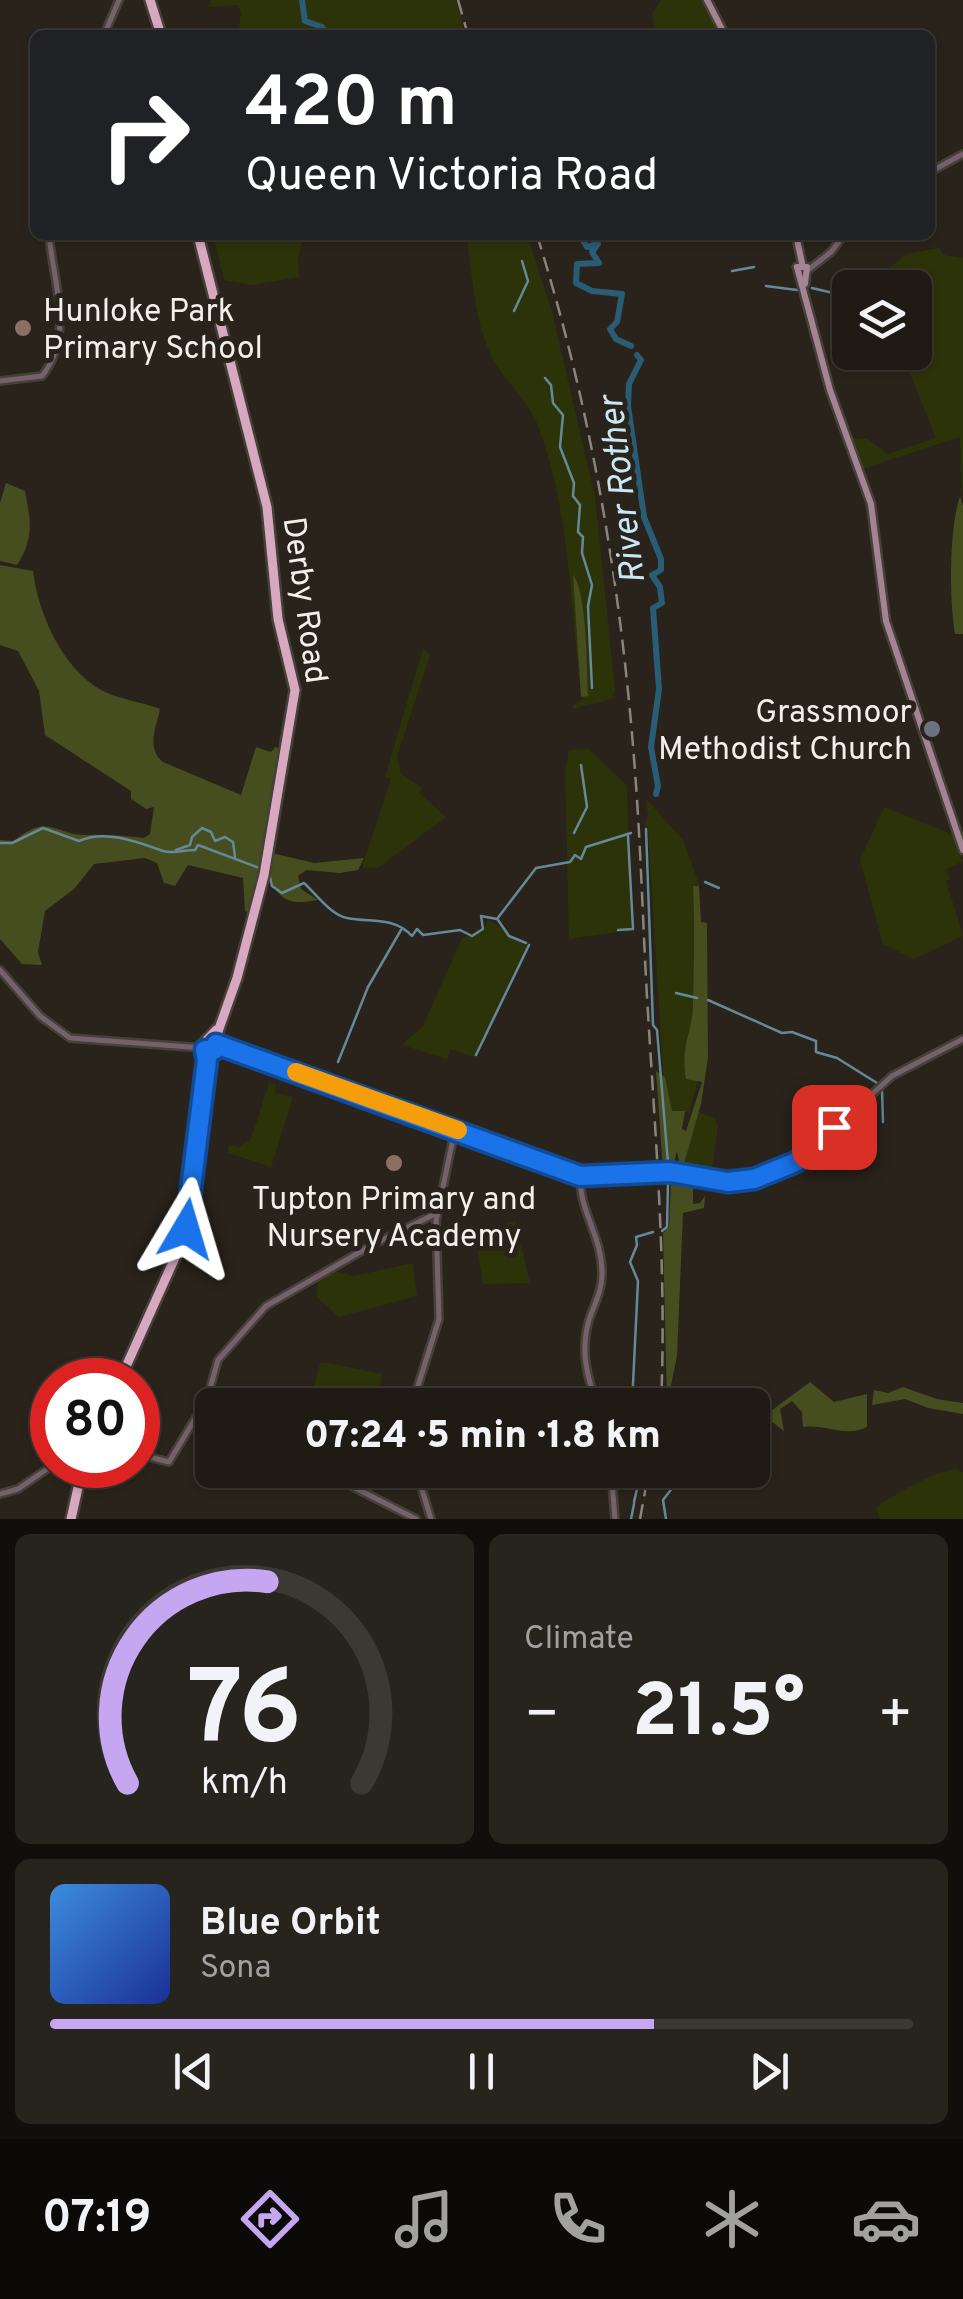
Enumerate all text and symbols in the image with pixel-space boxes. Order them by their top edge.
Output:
text: 420 m [245,62,458,151]
icon: right [80,70,210,200]
text: Queen Victoria Road [245,149,658,206]
map controls [832,270,932,370]
button: layers [832,270,932,370]
place label: Hunloke Park Primary School [43,293,263,370]
marker: Hunloke Park Primary School [12,317,34,339]
water label: River Rother [590,390,657,586]
street label: Derby Road [272,515,335,686]
place label: Grassmoor Methodist Church [658,694,912,771]
marker: Grassmoor Methodist Church [921,718,943,740]
pin [792,1085,877,1170]
icon: arrive [807,1100,862,1155]
marker: Tupton Primary and Nursery Academy [383,1152,405,1174]
position arrow [134,1177,238,1281]
place label: Tupton Primary and Nursery Academy [252,1181,536,1258]
speed limit sign: 80 [30,1358,160,1488]
text: 07:24 · 5 min · 1.8 km [304,1413,661,1462]
text: Climate [524,1620,634,1660]
text: 76 [187,1649,302,1781]
text: 21.5° [632,1668,805,1763]
text: − [524,1682,559,1752]
text: + [878,1682,913,1752]
text: km/h [201,1761,288,1807]
text: Blue Orbit [200,1900,381,1949]
text: Sona [200,1949,271,1989]
icon: previous [166,2044,221,2099]
icon: pause [454,2044,509,2099]
icon: next [742,2044,797,2099]
icon: directions [235,2184,305,2254]
icon: music [389,2184,459,2254]
icon: phone [543,2184,613,2254]
icon: climate [697,2184,767,2254]
icon: car [851,2184,921,2254]
text: 07:19 [42,2191,151,2248]

